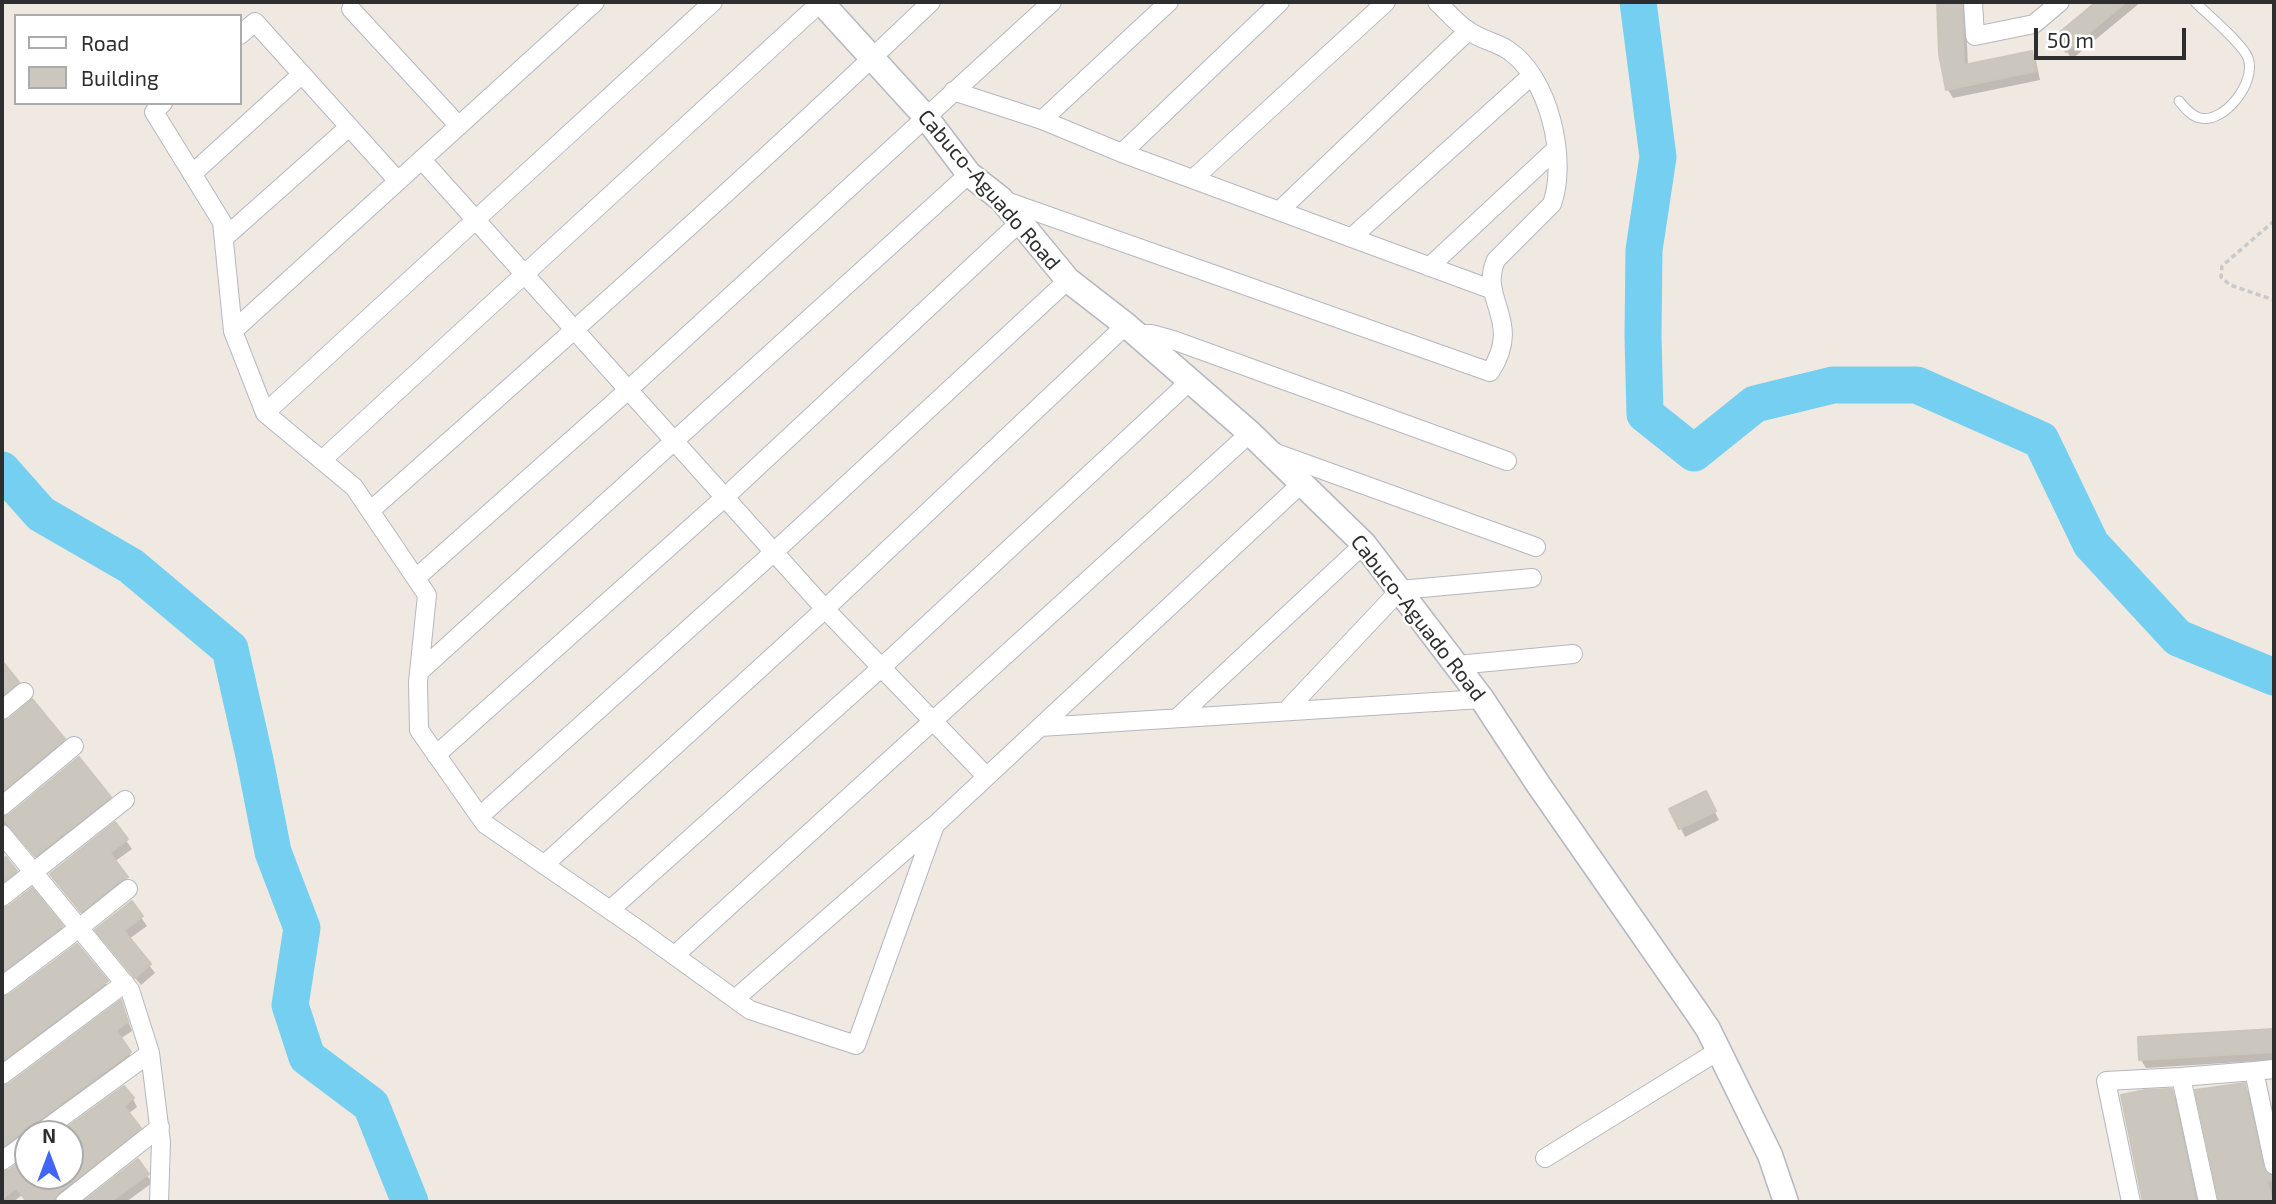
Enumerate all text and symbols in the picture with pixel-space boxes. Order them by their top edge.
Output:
legend [14,14,242,105]
scale bar [2038,14,2190,58]
text: 50 m [2047,27,2094,52]
text: Road [81,30,129,55]
text: Building [81,65,159,90]
street label: Cabuco-Aguado Road [913,105,1065,275]
street label: Cabuco-Aguado Road [1345,530,1491,706]
north arrow [14,1120,84,1190]
text: N [42,1124,56,1147]

